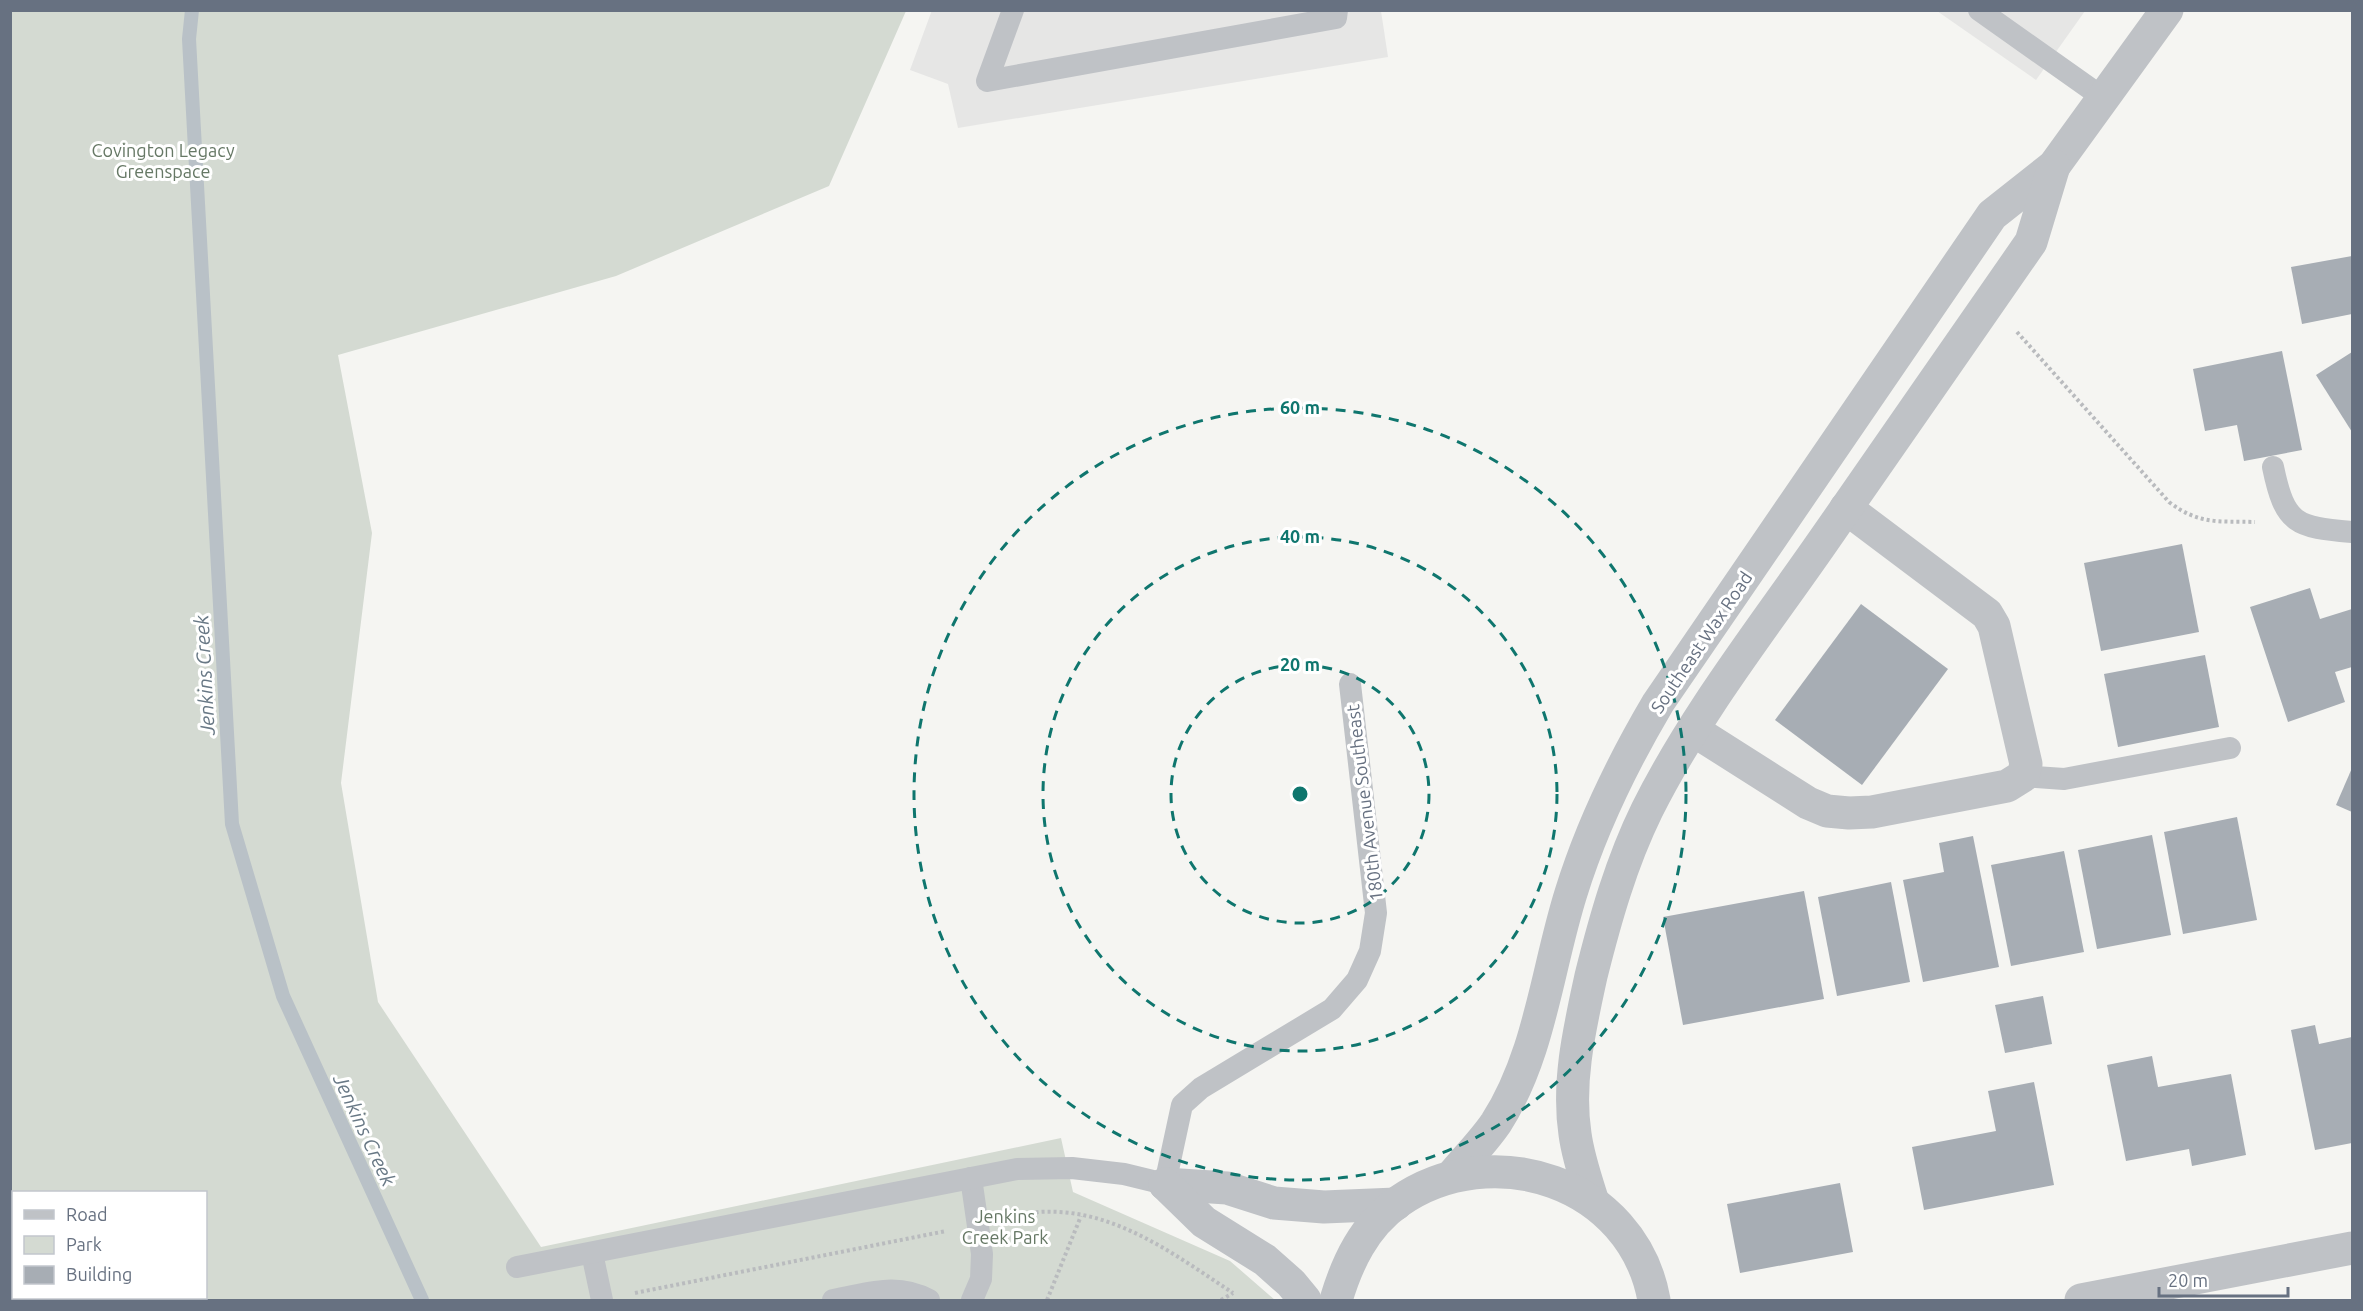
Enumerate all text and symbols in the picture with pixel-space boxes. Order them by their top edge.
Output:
park label: Covington Legacy Greenspace [91,140,235,181]
text: 60 m [1280,397,1320,417]
text: 40 m [1280,526,1320,546]
street label: Southeast Wax Road [1646,568,1756,716]
water label: Jenkins Creek [189,613,219,737]
text: 20 m [1280,654,1320,674]
street label: 180th Avenue Southeast [1342,703,1386,903]
centre of rings [1290,784,1310,804]
water label: Jenkins Creek [329,1070,401,1190]
legend [12,1191,207,1299]
text: Road [66,1204,108,1224]
park label: Jenkins Creek Park [962,1206,1048,1247]
text: Park [66,1234,102,1254]
scale bar [2159,1260,2288,1298]
text: Building [66,1264,132,1284]
text: 20 m [2168,1270,2208,1290]

